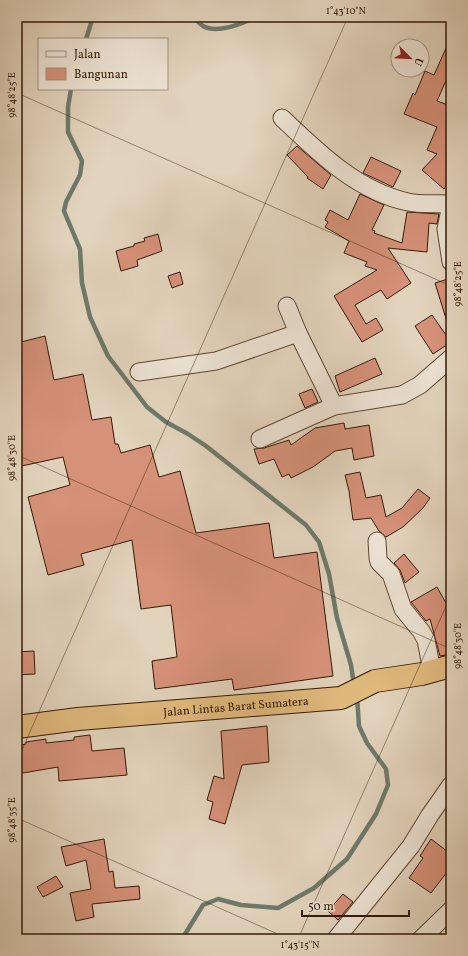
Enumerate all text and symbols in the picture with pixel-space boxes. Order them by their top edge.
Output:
text: 1°43'10"N [326,4,367,18]
legend [38,38,168,90]
north arrow [390,38,430,78]
text: Jalan [74,47,101,63]
text: U [409,55,426,68]
text: Bangunan [74,67,128,83]
text: 98°48'25"E [5,72,19,118]
text: 98°48'25"E [451,261,465,307]
text: 98°48'30"E [5,435,19,481]
text: 98°48'30"E [451,623,465,669]
street label: Jalan Lintas Barat Sumatera [163,694,309,721]
text: 98°48'35"E [5,797,19,843]
scale bar [302,892,409,918]
text: 50 m [308,899,334,915]
text: 1°43'15"N [280,938,320,952]

